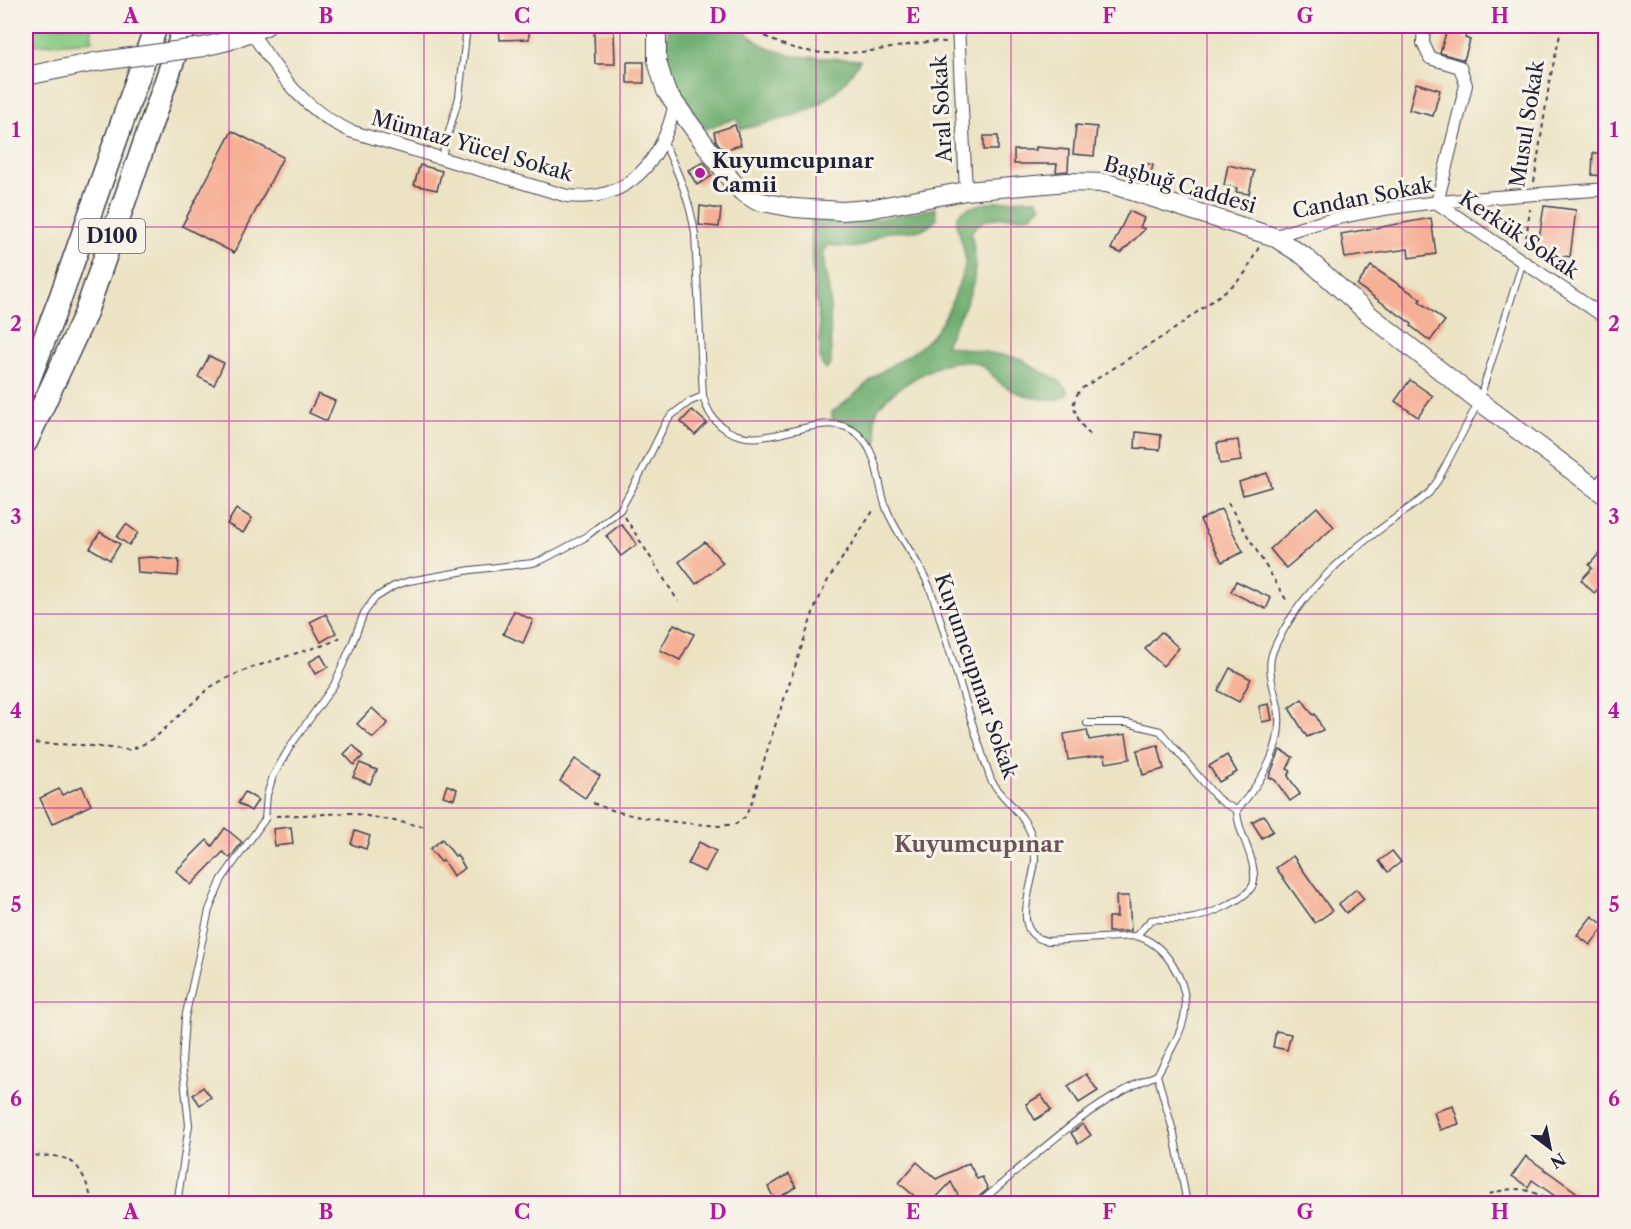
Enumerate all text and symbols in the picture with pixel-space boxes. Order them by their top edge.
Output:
text: A [122,4,139,28]
text: B [319,4,334,28]
text: C [514,4,530,28]
text: D [709,4,727,28]
text: E [906,4,920,28]
text: F [1102,4,1116,28]
text: G [1297,4,1314,28]
text: H [1491,4,1509,28]
street label: Aral Sokak [926,54,957,164]
street label: Musul Sokak [1504,58,1549,189]
street label: Mümtaz Yücel Sokak [369,105,576,186]
text: 1 [12,118,21,142]
text: 1 [1610,118,1619,142]
place label: Kuyumcupınar Camii [712,148,875,197]
street label: Başbuğ Caddesi [1101,151,1259,218]
marker: Kuyumcupınar Camii [693,166,707,180]
street label: Candan Sokak [1290,171,1437,223]
street label: Kerkük Sokak [1455,185,1585,284]
road number: D100 [79,219,145,253]
text: 2 [10,312,22,336]
text: 2 [1608,312,1620,336]
text: 3 [10,505,22,529]
text: 3 [1608,505,1620,529]
street label: Kuyumcupınar Sokak [930,570,1024,782]
text: 4 [10,699,22,723]
text: 4 [1608,699,1620,723]
district label: Kuyumcupınar [894,831,1064,858]
text: 5 [10,893,22,917]
text: 5 [1608,893,1620,917]
text: 6 [10,1087,22,1111]
text: 6 [1608,1087,1620,1111]
north arrow [1520,1118,1580,1178]
text: N [1547,1149,1569,1173]
text: A [122,1200,139,1224]
text: B [319,1200,334,1224]
text: C [514,1200,530,1224]
text: D [709,1200,727,1224]
text: E [906,1200,920,1224]
text: F [1102,1200,1116,1224]
text: G [1297,1200,1314,1224]
text: H [1491,1200,1509,1224]

